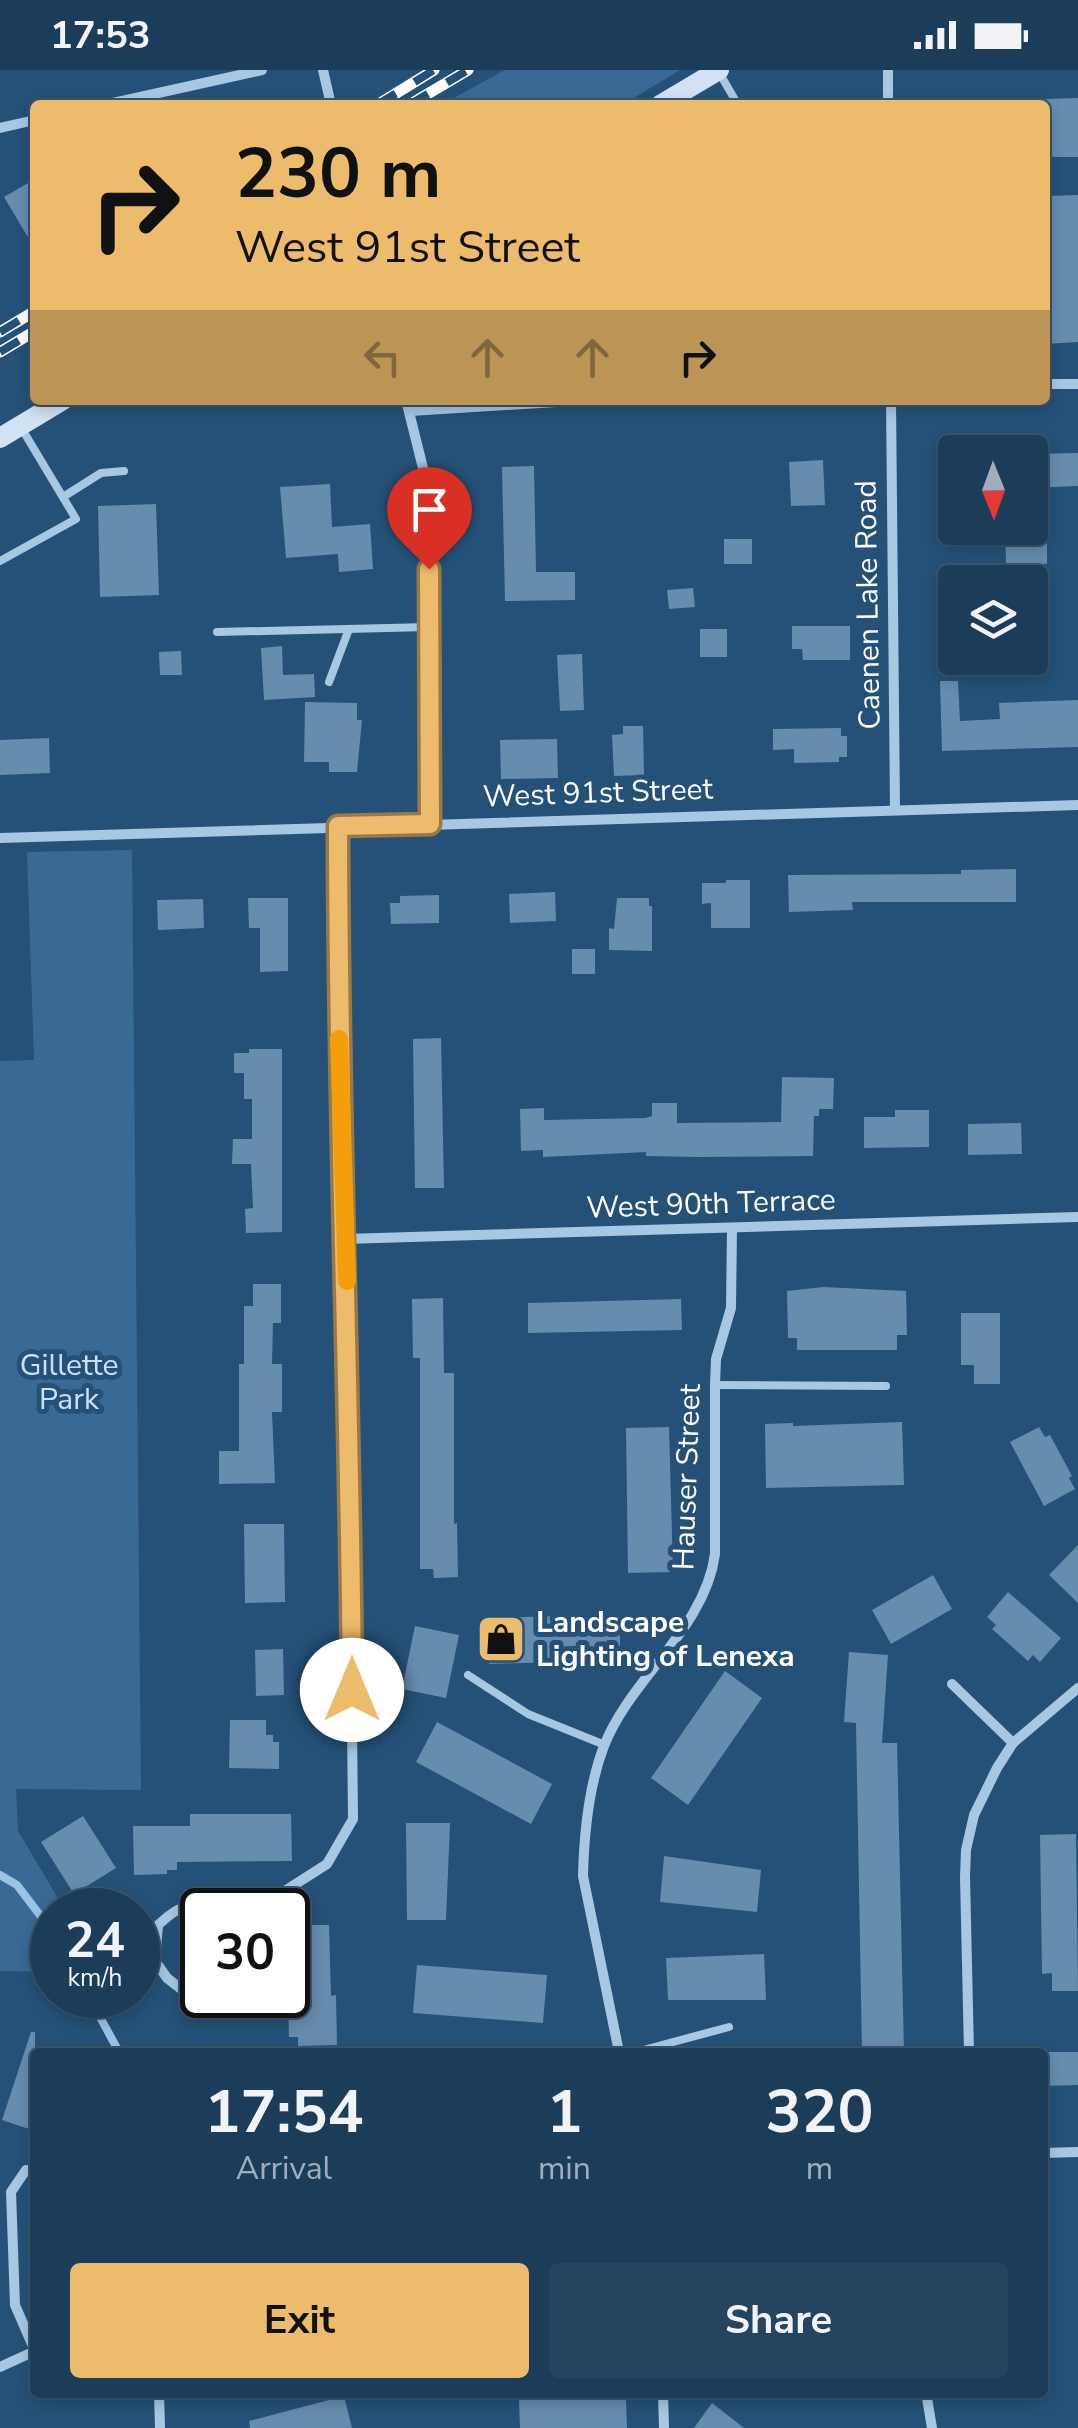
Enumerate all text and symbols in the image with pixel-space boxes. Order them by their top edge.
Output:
text: 17:53 [50,10,151,61]
text: 230 m [235,126,441,222]
icon: right [70,140,200,270]
text: West 91st Street [235,217,580,278]
icon: left [355,330,410,385]
icon: ahead [460,330,515,385]
icon: ahead [565,330,620,385]
icon: right [670,330,725,385]
north arrow [938,435,1048,545]
map controls [938,435,1048,675]
pin [387,467,472,570]
street label: Caenen Lake Road [845,480,891,730]
icon: arrive [402,482,457,537]
button: layers [938,565,1048,675]
street label: West 91st Street [482,768,714,818]
street label: West 90th Terrace [586,1179,836,1229]
park label: Gillette Park [20,1345,118,1420]
street label: Hauser Street [663,1383,711,1571]
place label: Landscape Lighting of Lenexa [536,1602,795,1677]
shop icon: Landscape Lighting of Lenexa [475,1613,527,1665]
position arrow [300,1638,404,1742]
speed limit sign: 30 [180,1888,310,2018]
text: 24 [65,1906,125,1975]
text: km/h [67,1961,123,1995]
text: 17:54 [205,2071,363,2153]
text: 1 [546,2071,582,2153]
text: 320 [765,2071,873,2153]
text: Arrival [236,2147,332,2190]
text: min [538,2147,591,2190]
text: m [806,2147,833,2190]
button: Exit [70,2263,529,2378]
button: Share [549,2263,1008,2378]

